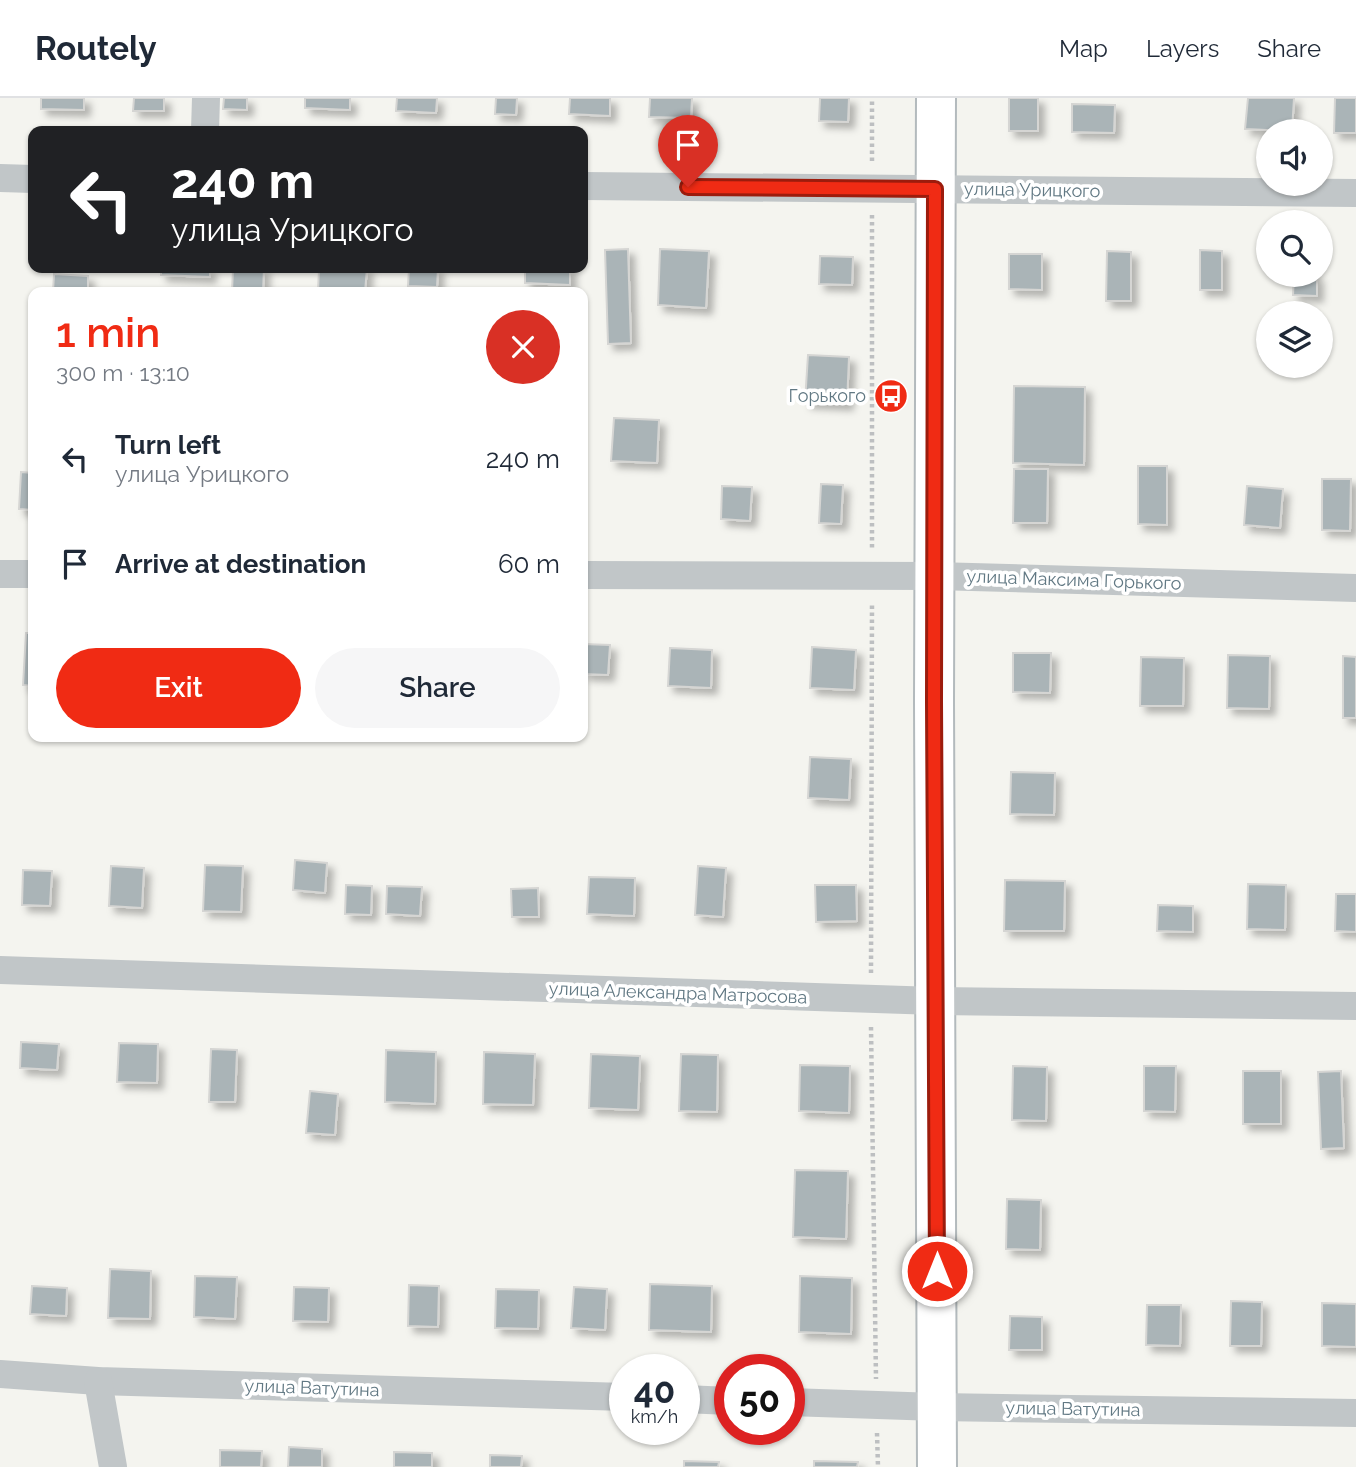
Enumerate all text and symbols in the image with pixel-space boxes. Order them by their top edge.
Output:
text: Routely [35,29,157,68]
text: Map [1059,34,1108,63]
text: Layers [1146,34,1219,63]
text: Share [1257,34,1321,63]
pin [658,115,718,187]
map controls [1256,119,1333,378]
button: sound [1256,119,1333,196]
icon: arrive [669,126,707,164]
text: 240 m [171,152,314,209]
icon: left [56,154,147,245]
street label: улица Урицкого [964,178,1101,201]
button: search [1256,210,1333,287]
text: улица Урицкого [171,211,414,248]
button: layers [1256,301,1333,378]
text: 1 min [56,308,160,357]
button: close [486,310,560,384]
text: 300 m · 13:10 [56,359,190,386]
bus stop icon: Горького [872,377,910,415]
place label: Горького [789,385,866,406]
text: Turn left [115,430,221,460]
icon: left [56,440,94,478]
text: 240 m [486,444,560,474]
text: улица Урицкого [115,460,289,487]
icon: arrive [56,545,94,583]
text: Arrive at destination [115,549,366,579]
text: 60 m [498,549,560,579]
street label: улица Максима Горького [966,565,1182,594]
button: Exit [56,648,301,728]
button: Share [315,648,560,728]
street label: улица Александра Матросова [548,977,808,1008]
position arrow [900,1234,974,1308]
speed limit sign: 50 [714,1354,805,1445]
text: 40 [634,1370,675,1411]
street label: улица Ватутина [244,1375,380,1400]
street label: улица Ватутина [1005,1397,1141,1420]
text: km/h [631,1406,678,1427]

